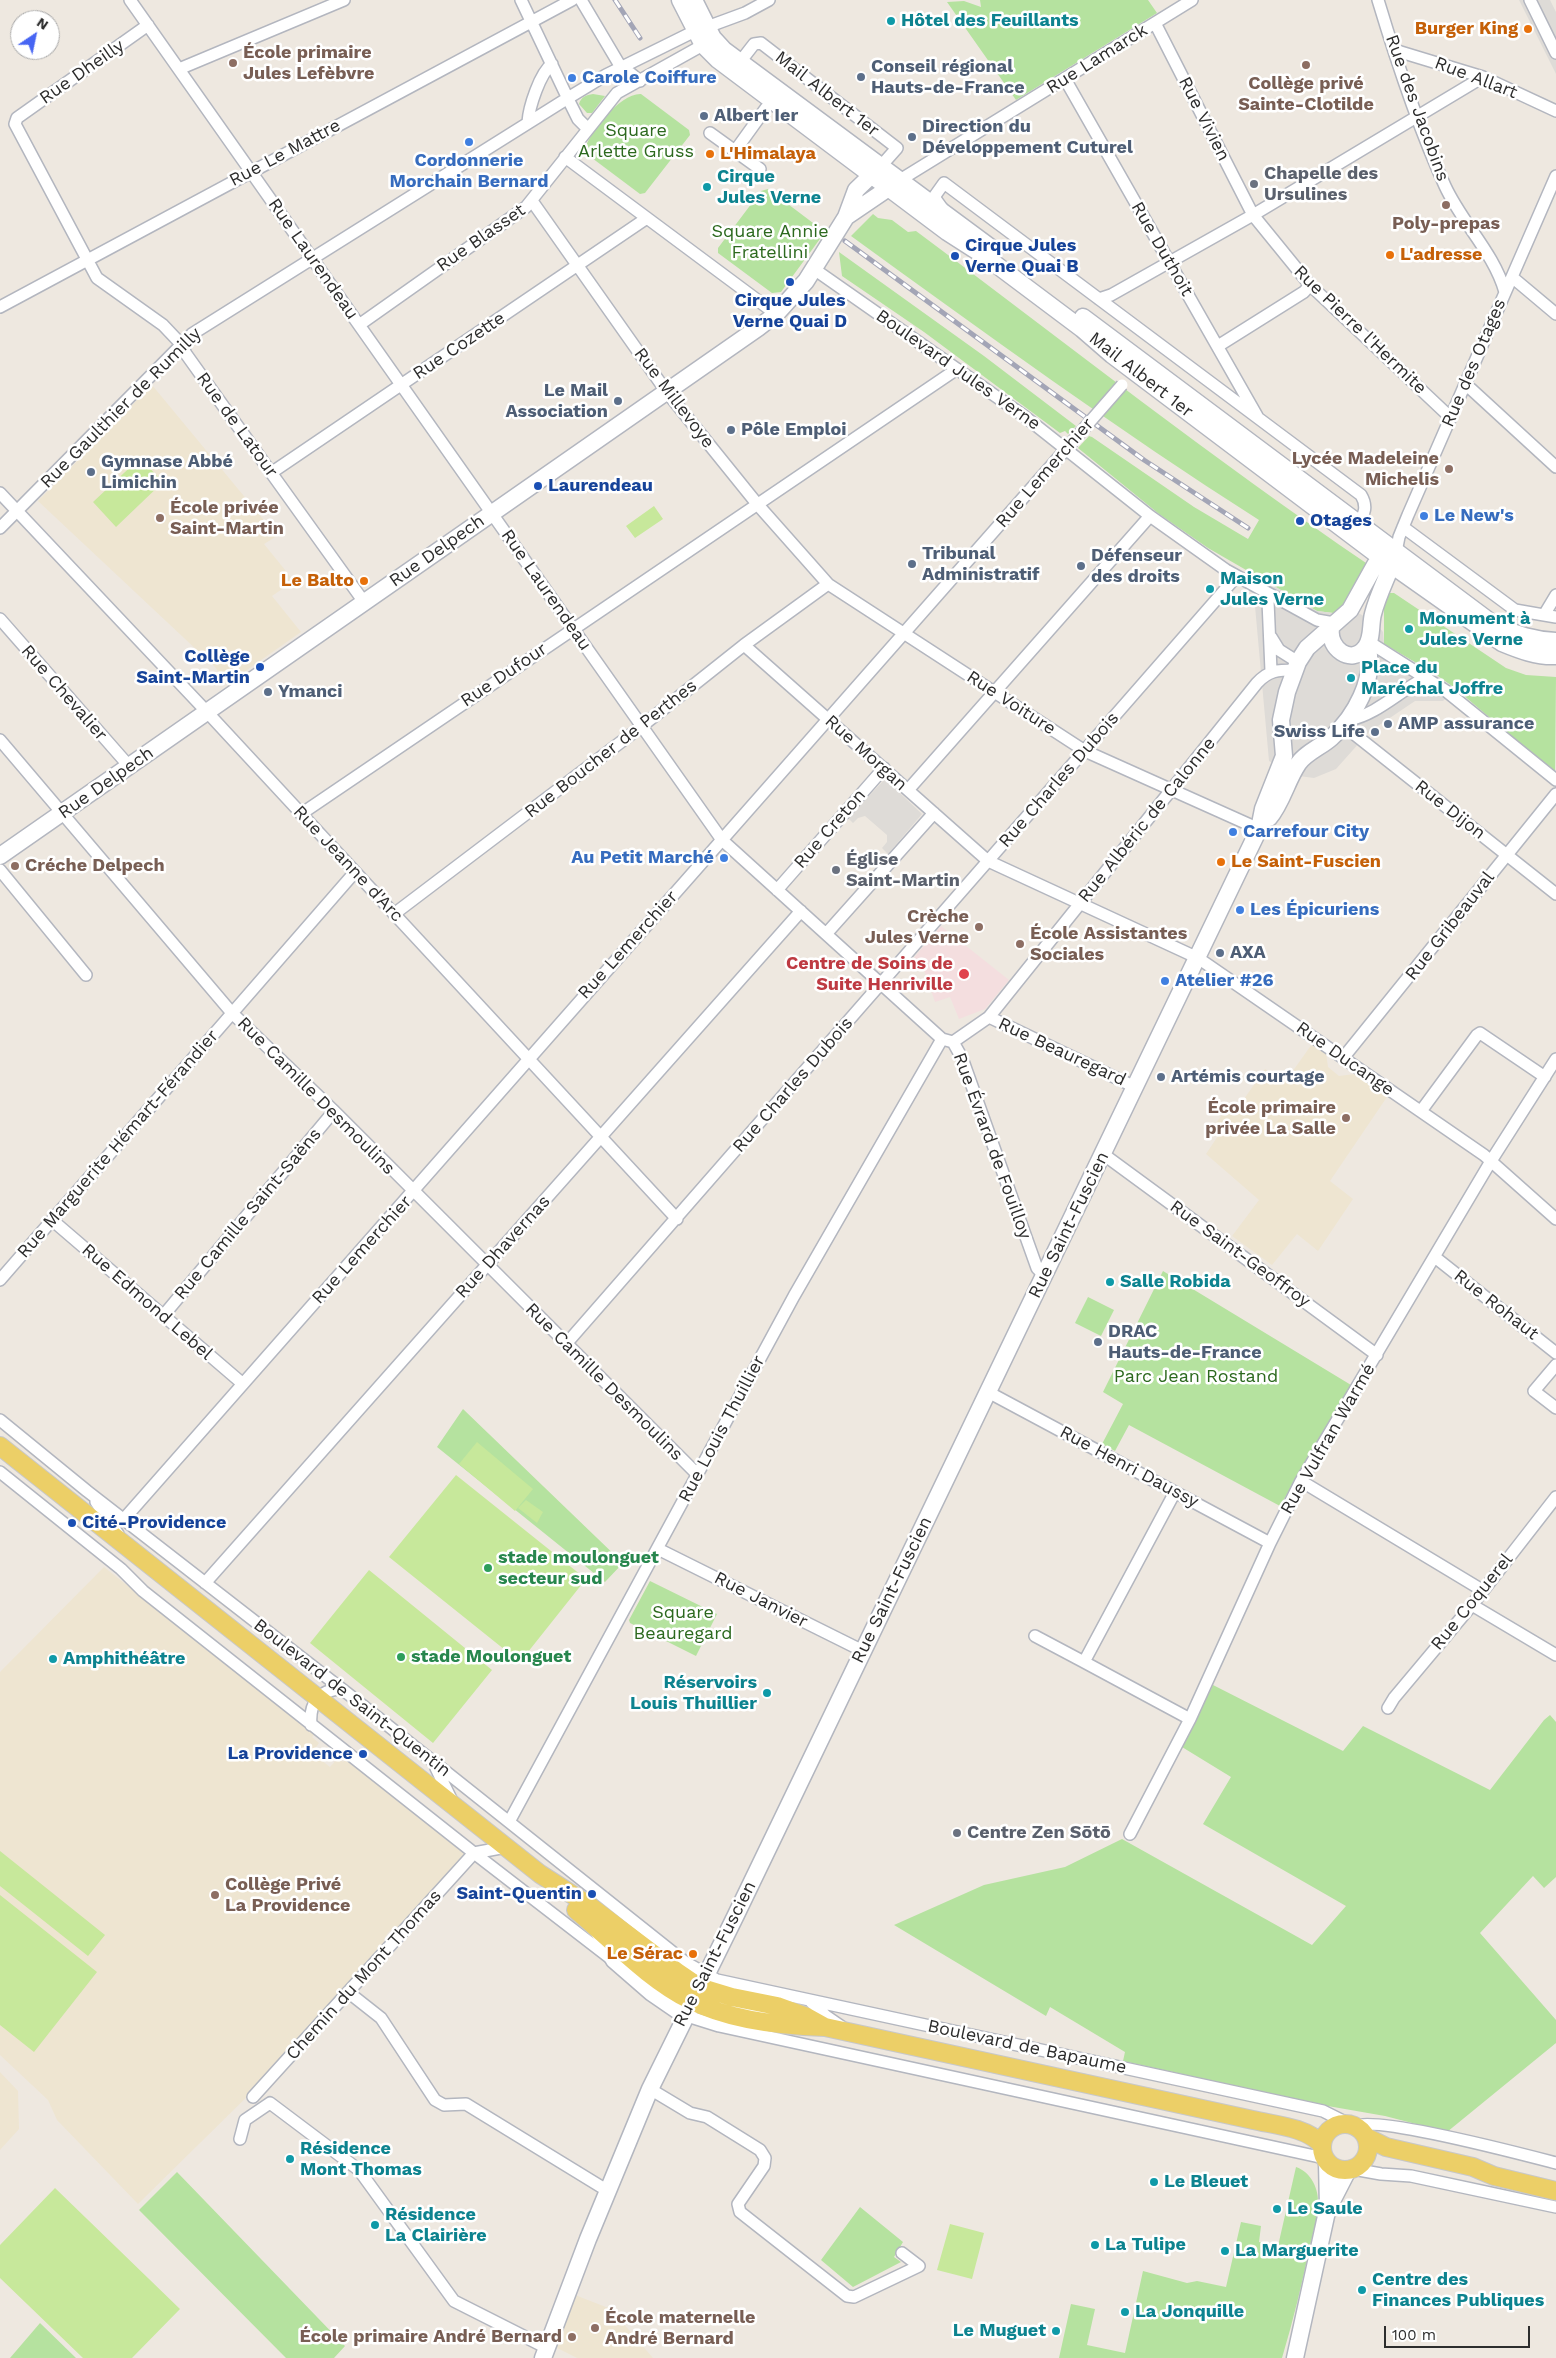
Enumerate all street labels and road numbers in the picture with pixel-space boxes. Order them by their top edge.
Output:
street label: Rue Lamarck [1042,19,1152,99]
street label: Rue des Jacobins [1380,32,1454,184]
street label: Rue Dheilly [35,35,129,109]
street label: Mail Albert 1er [771,47,883,141]
street label: Rue Allart [1432,52,1520,104]
street label: Rue Vivien [1174,73,1234,165]
street label: Rue Le Mattre [226,115,344,191]
street label: Rue Laurendeau [263,194,363,324]
street label: Rue Duthoit [1126,198,1198,300]
street label: Rue Blasset [432,199,530,277]
street label: Rue Pierre l'Hermite [1289,261,1431,399]
street label: Rue des Otages [1437,296,1511,430]
street label: Boulevard Jules Verne [872,305,1044,435]
street label: Rue Cozette [409,307,509,385]
street label: Rue Gaulthier de Rumilly [36,323,206,493]
street label: Mail Albert 1er [1085,328,1197,422]
street label: Rue Millevoye [629,343,719,453]
street label: Rue de Latour [192,368,282,482]
street label: Rue Lemerchier [991,414,1099,532]
street label: Rue Delpech [385,510,489,592]
street label: Rue Laurendeau [496,525,596,655]
street label: Rue Dufour [457,638,551,712]
street label: Rue Chevalier [16,640,112,746]
street label: Rue Voiture [962,666,1060,740]
street label: Rue Boucher de Perthes [521,675,701,823]
street label: Rue Charles Dubois [994,708,1124,852]
street label: Rue Morgan [820,710,912,796]
street label: Rue Albéric de Calonne [1074,733,1220,907]
street label: Rue Delpech [54,742,158,824]
street label: Rue Dijon [1410,776,1490,844]
street label: Rue Creton [790,785,870,873]
street label: Rue Jeanne d'Arc [288,801,408,927]
street label: Rue Gribeauval [1401,867,1499,985]
street label: Rue Lemerchier [574,886,682,1004]
street label: Rue Camille Desmoulins [233,1013,399,1179]
street label: Rue Charles Dubois [728,1013,858,1157]
street label: Rue Beauregard [995,1013,1129,1091]
street label: Rue Ducange [1292,1017,1398,1101]
street label: Rue Marguerite Hémart-Férandier [13,1025,223,1263]
street label: Rue Évrard de Fouilloy [948,1050,1036,1242]
street label: Rue Camille Saint-Saëns [170,1124,326,1304]
street label: Rue Saint-Fuscien [1024,1148,1114,1302]
street label: Rue Lemerchier [308,1191,416,1309]
street label: Rue Dhavernas [451,1191,555,1303]
street label: Rue Saint-Geoffroy [1166,1196,1314,1312]
street label: Rue Edmond Lebel [77,1239,217,1365]
street label: Rue Rohaut [1449,1265,1543,1345]
street label: Rue Camille Desmoulins [521,1299,687,1465]
street label: Rue Louis Thuillier [674,1352,770,1506]
street label: Rue Vulfran Warmé [1276,1360,1380,1518]
street label: Rue Henri Daussy [1056,1421,1202,1513]
street label: Rue Saint-Fuscien [847,1513,937,1667]
street label: Rue Coquerel [1426,1549,1518,1655]
street label: Rue Janvier [711,1567,811,1633]
street label: Boulevard de Saint-Quentin [249,1614,455,1782]
street label: Rue Saint-Fuscien [669,1878,761,2030]
street label: Chemin du Mont Thomas [282,1885,446,2065]
street label: Boulevard de Bapaume [925,2015,1129,2079]

